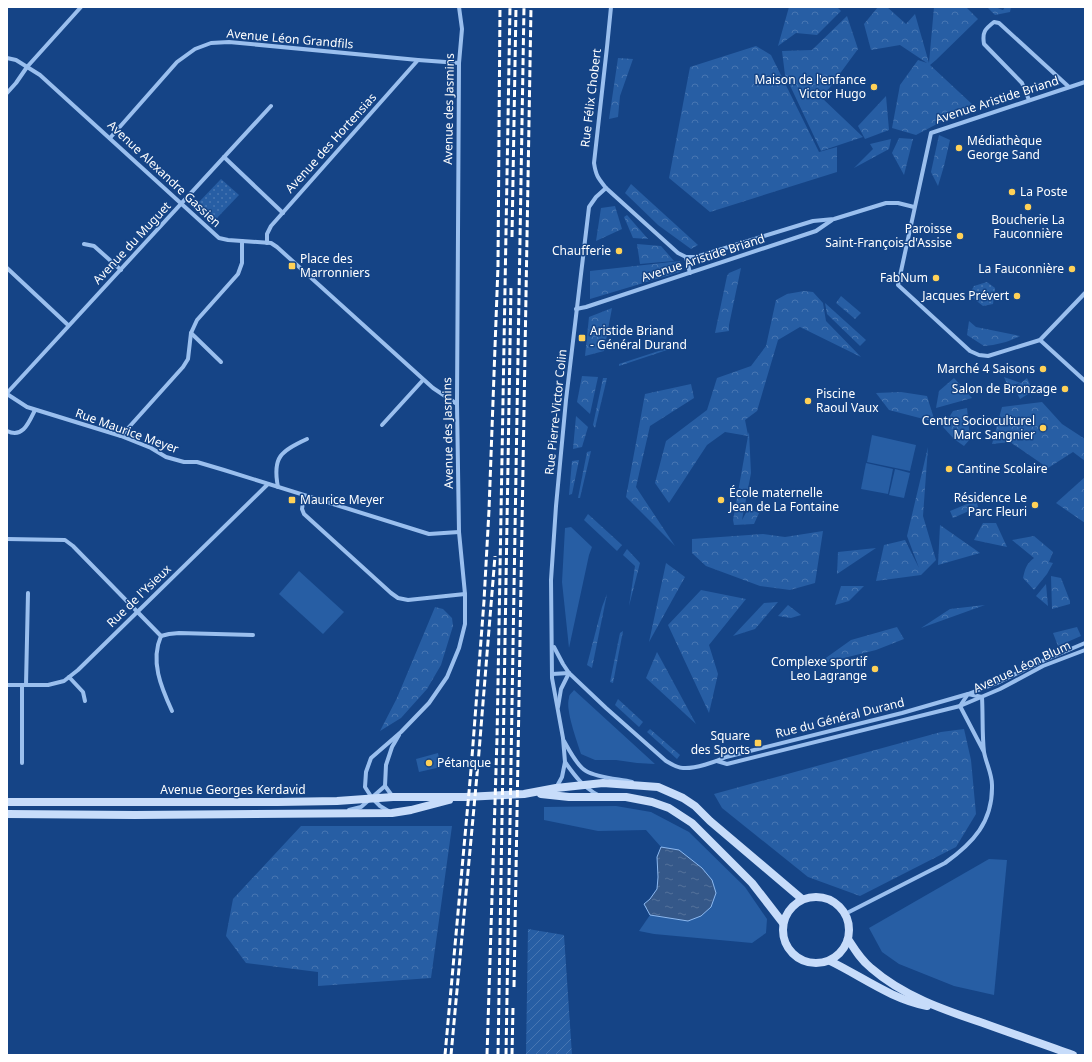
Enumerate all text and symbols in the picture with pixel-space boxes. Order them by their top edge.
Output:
street label: Avenue Léon Grandfils [226,24,354,53]
street label: Rue Félix Chobert [576,47,605,148]
street label: Avenue des Jasmins [439,53,458,165]
place label: Maison de l'enfance Victor Hugo [754,71,866,102]
street label: Avenue Aristide Briand [933,72,1061,128]
marker: Maison de l'enfance Victor Hugo [869,82,879,92]
street label: Avenue des Hortensias [281,89,380,196]
street label: Avenue Alexandre Gassien [104,117,225,231]
place label: Médiathèque George Sand [967,132,1042,163]
marker: Médiathèque George Sand [954,143,964,153]
place label: La Poste [1020,183,1068,200]
marker: La Poste [1007,187,1017,197]
street label: Avenue du Muguet [89,197,175,288]
marker: Boucherie La Fauconnière [1023,202,1033,212]
place label: Boucherie La Fauconnière [991,211,1065,242]
place label: Paroisse Saint-François-d'Assise [825,220,952,251]
street label: Avenue Aristide Briand [639,230,767,286]
marker: Paroisse Saint-François-d'Assise [955,231,965,241]
place label: Chaufferie [552,242,611,259]
marker: Chaufferie [614,246,624,256]
place label: Place des Marronniers [300,250,370,281]
place label: La Fauconnière [978,260,1064,277]
marker: Place des Marronniers [287,261,297,271]
marker: La Fauconnière [1067,264,1077,274]
place label: FabNum [880,269,928,286]
marker: FabNum [931,273,941,283]
place label: Jacques Prévert [921,287,1010,304]
marker: Jacques Prévert [1012,291,1022,301]
place label: Aristide Briand - Général Durand [590,322,687,353]
marker: Aristide Briand - Général Durand [577,333,587,343]
street label: Rue Pierre-Victor Colin [540,348,571,476]
place label: Marché 4 Saisons [937,360,1035,377]
marker: Marché 4 Saisons [1038,364,1048,374]
street label: Avenue des Jasmins [438,377,457,489]
place label: Salon de Bronzage [952,380,1057,397]
marker: Salon de Bronzage [1060,384,1070,394]
place label: Piscine Raoul Vaux [816,385,879,416]
marker: Piscine Raoul Vaux [803,396,813,406]
street label: Rue Maurice Meyer [73,404,181,457]
place label: Centre Socioculturel Marc Sangnier [922,412,1035,443]
marker: Centre Socioculturel Marc Sangnier [1038,423,1048,433]
place label: Cantine Scolaire [957,460,1048,477]
marker: Cantine Scolaire [944,464,954,474]
place label: École maternelle Jean de La Fontaine [728,484,839,515]
place label: Résidence Le Parc Fleuri [954,489,1027,520]
place label: Maurice Meyer [300,491,384,508]
marker: Maurice Meyer [287,495,297,505]
marker: École maternelle Jean de La Fontaine [716,495,726,505]
marker: Résidence Le Parc Fleuri [1030,500,1040,510]
street label: Rue de l'Ysieux [103,560,175,631]
street label: Avenue Léon Blum [970,637,1073,697]
place label: Complexe sportif Leo Lagrange [771,653,868,684]
marker: Complexe sportif Leo Lagrange [870,664,880,674]
street label: Rue du Général Durand [774,693,906,742]
place label: Square des Sports [691,727,750,758]
marker: Square des Sports [753,738,763,748]
place label: Pétanque [437,754,491,771]
marker: Pétanque [424,758,434,768]
street label: Avenue Georges Kerdavid [160,781,306,798]

